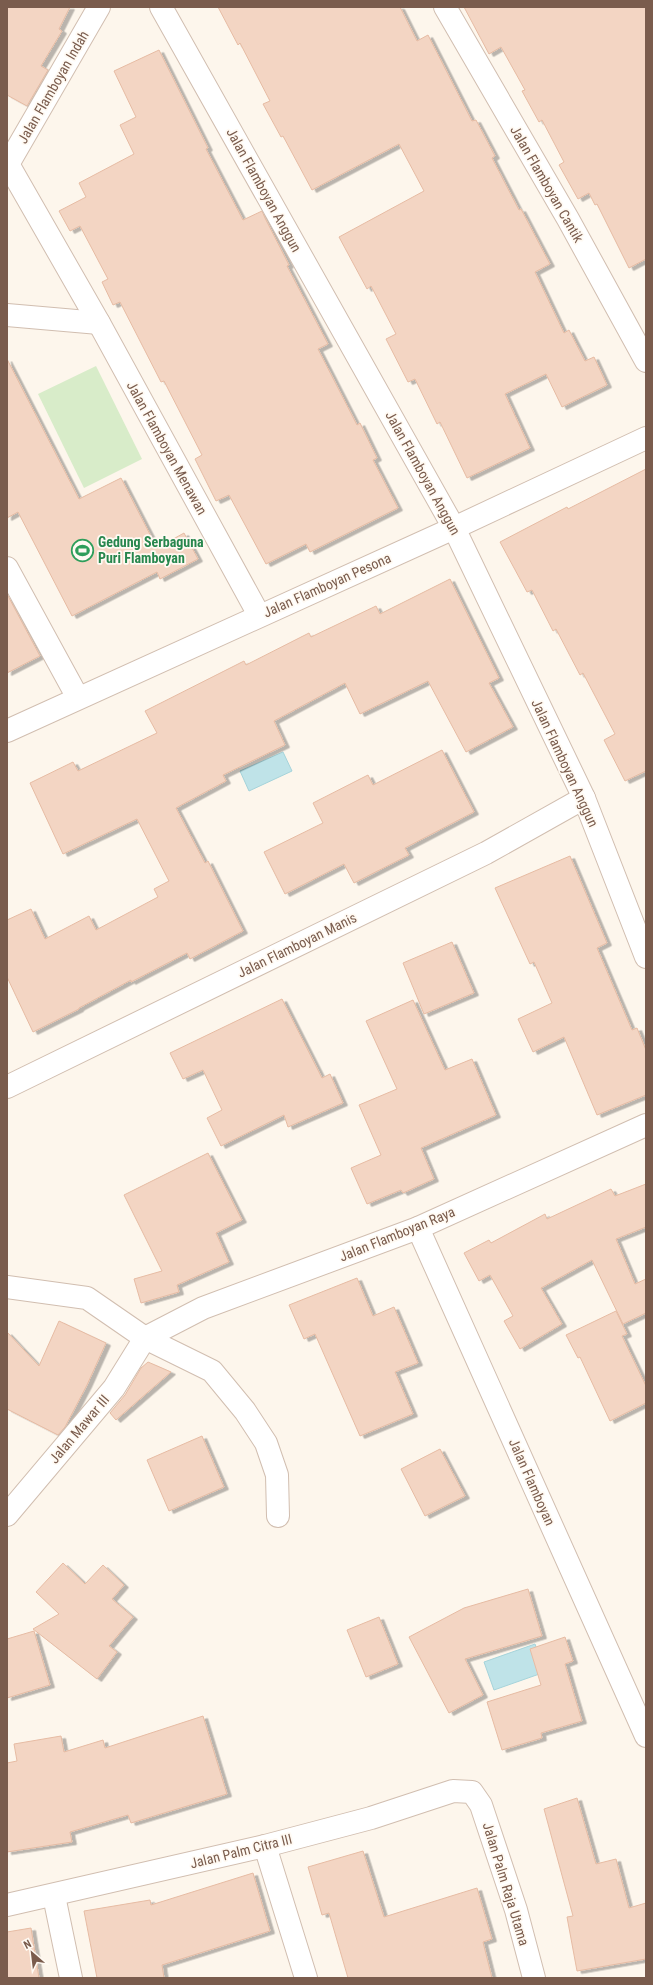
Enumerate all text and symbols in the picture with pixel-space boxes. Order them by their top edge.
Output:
street label: Jalan Flamboyan Indah [14,28,92,146]
street label: Jalan Flamboyan Cantik [507,123,587,246]
street label: Jalan Flamboyan Anggun [223,125,305,255]
street label: Jalan Flamboyan Menawan [124,378,210,518]
street label: Jalan Flamboyan Anggun [382,408,464,538]
place label: Gedung Serbaguna Puri Flamboyan [98,534,204,566]
sports icon: Gedung Serbaguna Puri Flamboyan [69,537,95,563]
street label: Jalan Flamboyan Pesona [261,550,393,620]
street label: Jalan Flamboyan Anggun [528,697,602,829]
street label: Jalan Flamboyan Manis [235,909,359,981]
street label: Jalan Flamboyan Raya [337,1203,457,1265]
street label: Jalan Mawar III [46,1392,112,1466]
street label: Jalan Flamboyan [506,1436,558,1528]
street label: Jalan Palm Raja Utama [480,1821,532,1947]
street label: Jalan Palm Citra III [188,1831,294,1871]
north arrow [12,1933,52,1973]
text: N [22,1937,34,1952]

